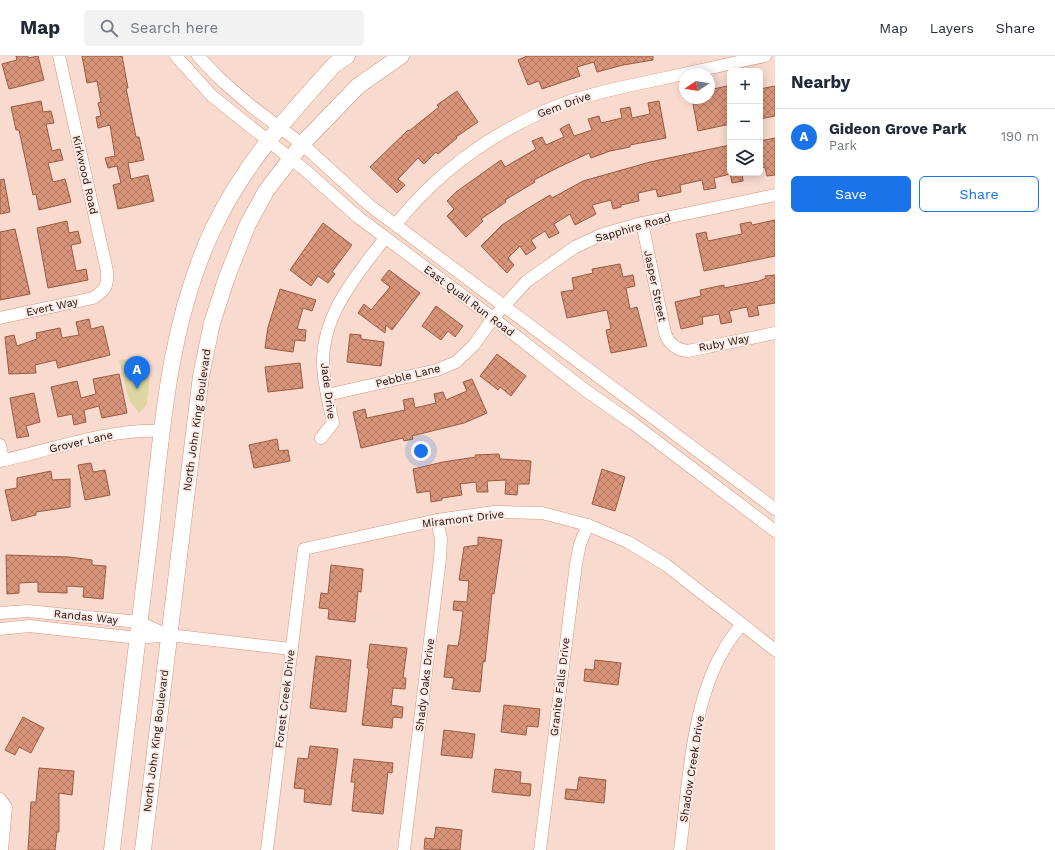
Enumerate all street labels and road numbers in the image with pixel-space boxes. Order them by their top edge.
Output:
street label: Gem Drive [536,89,592,121]
street label: Kirkwood Road [70,134,100,216]
street label: Sapphire Road [594,211,672,245]
street label: Jasper Street [641,249,669,323]
street label: East Quail Run Road [421,263,517,339]
street label: Evert Way [25,295,79,319]
street label: Ruby Way [698,332,751,354]
street label: North John King Boulevard [181,348,213,492]
street label: Jade Drive [318,362,338,420]
street label: Pebble Lane [374,362,442,390]
street label: Grover Lane [48,428,114,456]
street label: Miramont Drive [421,508,505,530]
street label: Randas Way [53,607,119,627]
street label: Granite Falls Drive [548,637,572,737]
street label: Shady Oaks Drive [413,638,437,732]
street label: Forest Creek Drive [273,649,297,749]
street label: North John King Boulevard [141,669,171,813]
street label: Shadow Creek Drive [677,715,707,823]

